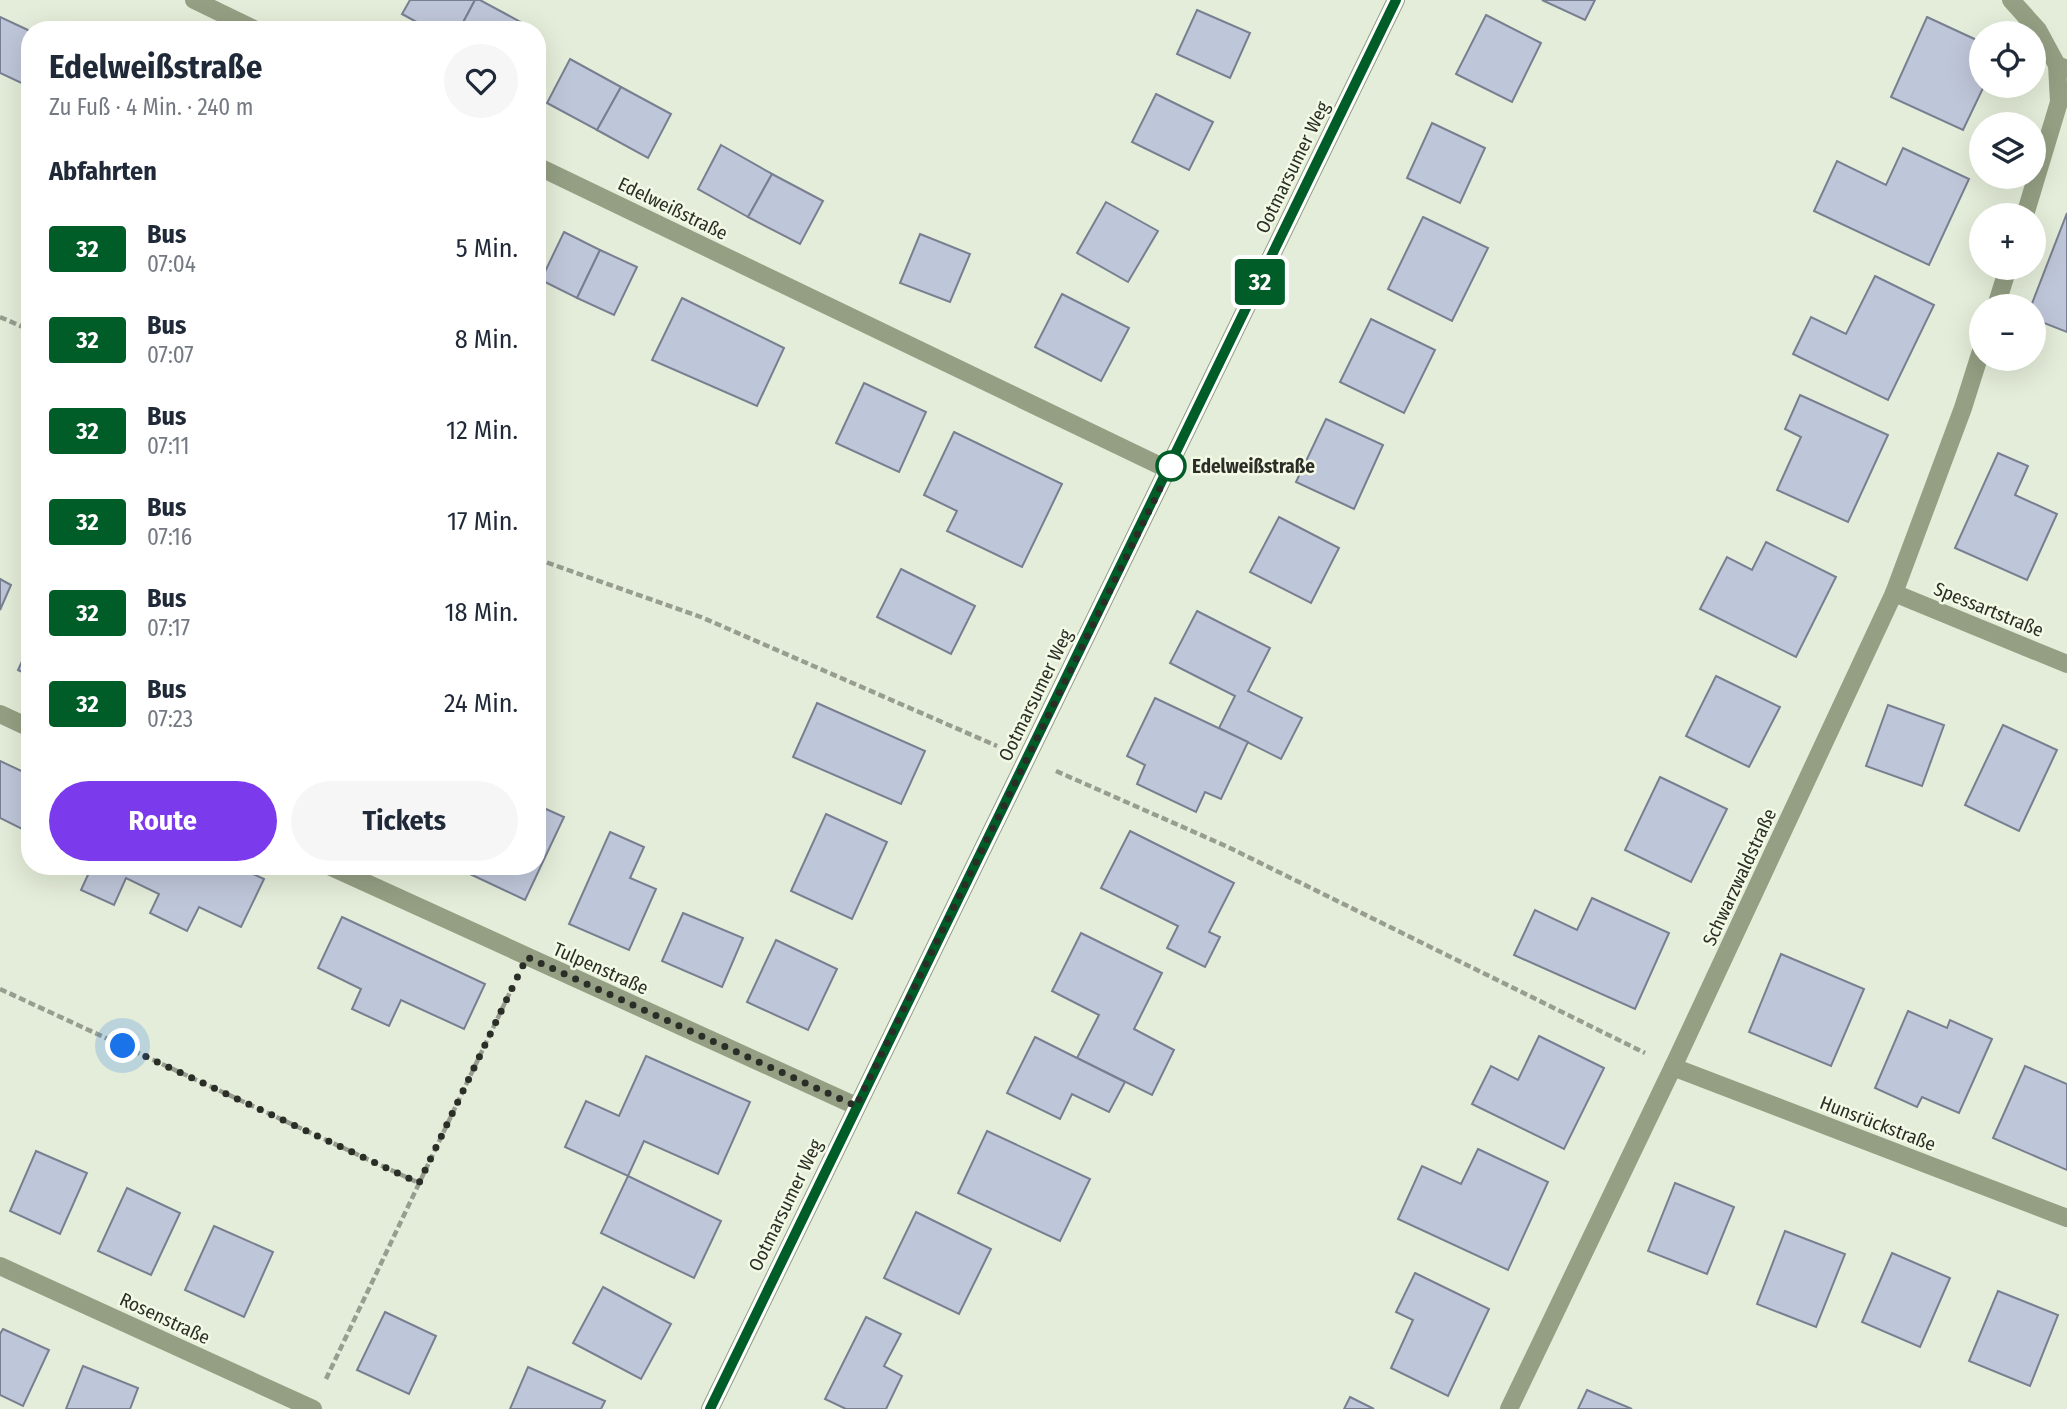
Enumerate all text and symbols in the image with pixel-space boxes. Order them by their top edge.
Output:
map controls [1969,21,2046,371]
button: locate [1969,21,2046,98]
button: heart [444,44,518,118]
text: Edelweißstraße [49,47,262,87]
text: Zu Fuß · 4 Min. · 240 m [49,93,253,121]
street label: Ootmarsumer Weg [1251,97,1334,237]
button: layers [1969,112,2046,189]
text: Abfahrten [49,156,157,187]
street label: Edelweißstraße [614,172,731,245]
button: + [1969,203,2046,280]
text: Bus [147,219,186,250]
text: 5 Min. [456,233,518,264]
text: 32 [76,235,99,263]
text: 07:04 [147,250,196,278]
line badge: 32 [1228,259,1292,305]
text: 32 [1249,268,1271,296]
button: − [1969,294,2046,371]
text: Bus [147,310,186,341]
text: 8 Min. [455,324,518,355]
text: 32 [76,326,99,354]
text: 07:07 [147,341,194,369]
text: Bus [147,401,186,432]
text: 12 Min. [446,415,518,446]
text: 32 [76,417,99,445]
text: 07:11 [147,432,189,460]
marker: Edelweißstraße [1156,451,1186,481]
place label: Edelweißstraße [1192,455,1315,478]
text: Bus [147,492,186,523]
text: 17 Min. [447,506,518,537]
text: 32 [76,508,99,536]
text: 07:16 [147,523,192,551]
street label: Spessartstraße [1931,577,2047,642]
text: Bus [147,583,186,614]
text: 18 Min. [444,597,518,628]
text: 32 [76,599,99,627]
text: 07:17 [147,614,190,642]
street label: Ootmarsumer Weg [994,625,1077,765]
text: Bus [147,674,186,705]
text: 24 Min. [444,688,518,719]
text: 32 [76,690,99,718]
text: 07:23 [147,705,193,733]
button: Route [49,781,277,861]
button: Tickets [291,781,518,861]
street label: Schwarzwaldstraße [1698,805,1781,949]
street label: Tulpenstraße [550,937,652,1000]
your location [105,1028,140,1063]
street label: Hunsrückstraße [1817,1091,1939,1156]
street label: Ootmarsumer Weg [744,1135,827,1275]
street label: Rosenstraße [116,1288,214,1349]

